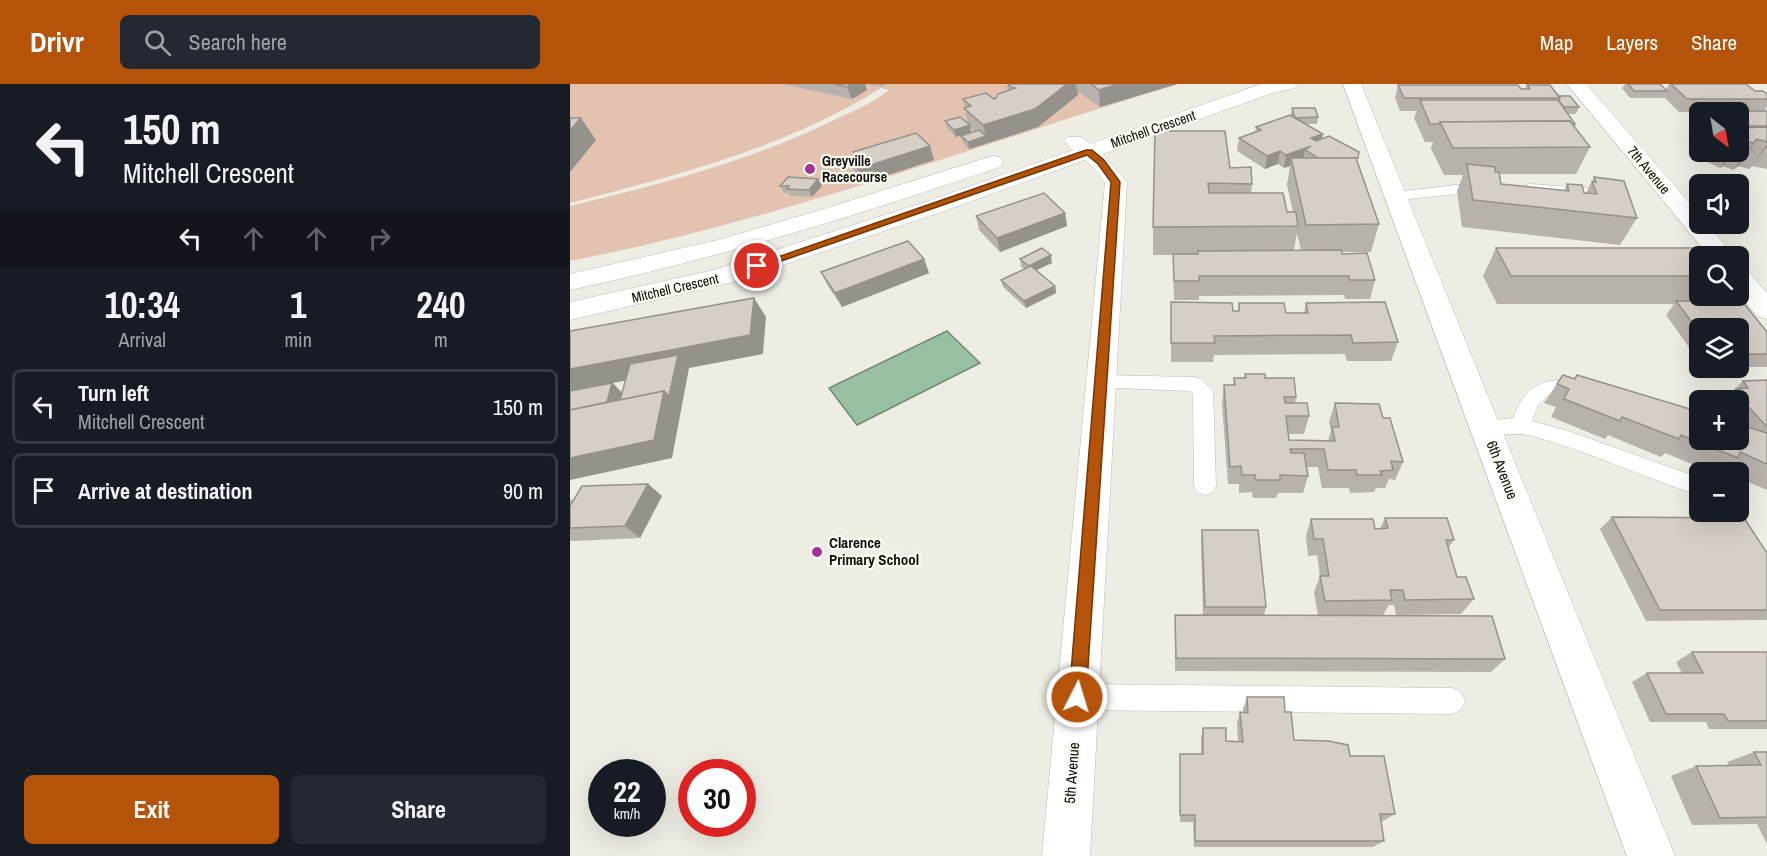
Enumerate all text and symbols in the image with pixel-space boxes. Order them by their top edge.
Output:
search box [120,15,540,69]
text: Drivr [30,23,84,61]
icon: search [141,26,174,59]
text: Search here [189,27,287,57]
text: Map [1540,28,1573,57]
text: Layers [1606,28,1658,57]
text: Share [1691,28,1737,57]
text: 150 m [123,101,221,157]
north arrow [1689,102,1749,162]
map controls [1689,102,1749,522]
street label: Mitchell Crescent [1108,106,1198,152]
icon: left [24,108,102,186]
street label: 7th Avenue [1624,142,1674,198]
place label: Greyville Racecourse [822,152,887,186]
text: Mitchell Crescent [123,155,294,191]
marker: Greyville Racecourse [803,162,817,176]
button: sound [1689,174,1749,234]
icon: left [174,222,207,255]
icon: ahead [237,222,270,255]
icon: ahead [300,222,333,255]
icon: right [363,222,396,255]
pin [731,240,782,291]
button: search [1689,246,1749,306]
icon: arrive [740,249,773,282]
street label: Mitchell Crescent [630,269,720,307]
text: 10:34 [104,281,180,329]
text: 1 [290,281,306,329]
text: 240 [416,281,466,329]
button: layers [1689,318,1749,378]
text: Arrival [119,326,166,353]
text: min [284,326,312,353]
text: m [434,326,448,353]
text: Turn left [78,378,149,408]
icon: left [27,390,60,423]
button: + [1689,390,1749,450]
text: 150 m [493,392,543,422]
text: Mitchell Crescent [78,408,205,435]
street label: 6th Avenue [1482,437,1523,502]
button: − [1689,462,1749,522]
icon: arrive [27,474,60,507]
text: Arrive at destination [78,476,252,506]
text: 90 m [503,476,543,506]
place label: Clarence Primary School [829,532,919,570]
marker: Clarence Primary School [810,545,824,559]
position arrow [1045,665,1109,729]
street label: 5th Avenue [1059,741,1084,804]
speed limit sign: 30 [678,759,756,837]
text: 22 [613,771,641,811]
button: Exit [24,775,279,844]
button: Share [291,775,546,844]
text: km/h [614,803,640,824]

